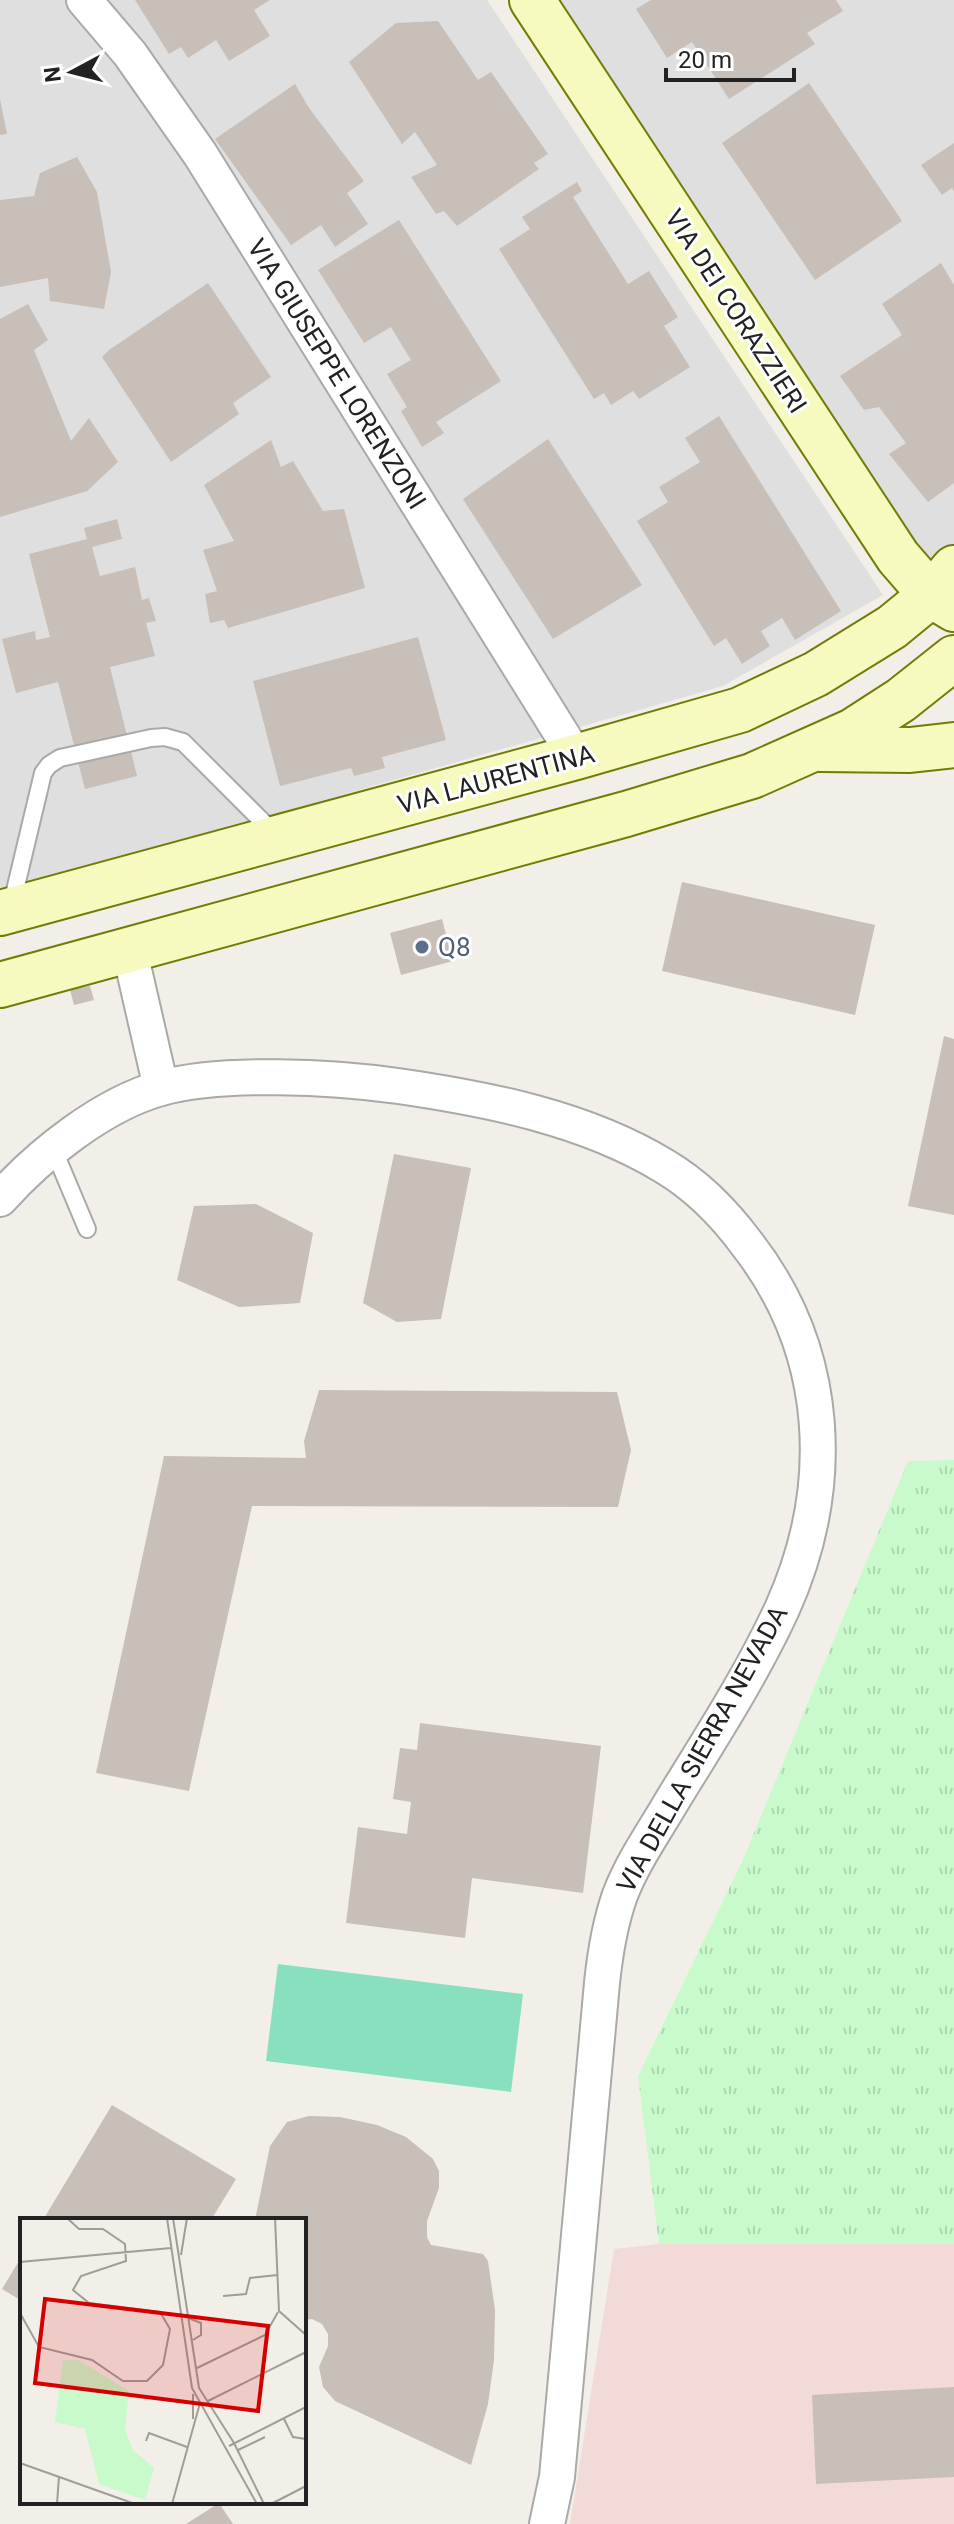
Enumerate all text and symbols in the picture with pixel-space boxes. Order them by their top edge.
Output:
north arrow [32,32,112,112]
scale bar [666,32,794,82]
text: 20 m [678,46,732,74]
text: N [39,65,66,84]
street label: VIA DEI CORAZZIERI [659,204,813,418]
street label: VIA GIUSEPPE LORENZONI [242,234,432,514]
street label: VIA LAURENTINA [394,738,598,820]
place label: Q8 [438,932,471,962]
marker: Q8 [413,938,431,956]
street label: VIA DELLA SIERRA NEVADA [611,1600,793,1898]
inset map [20,2218,306,2504]

